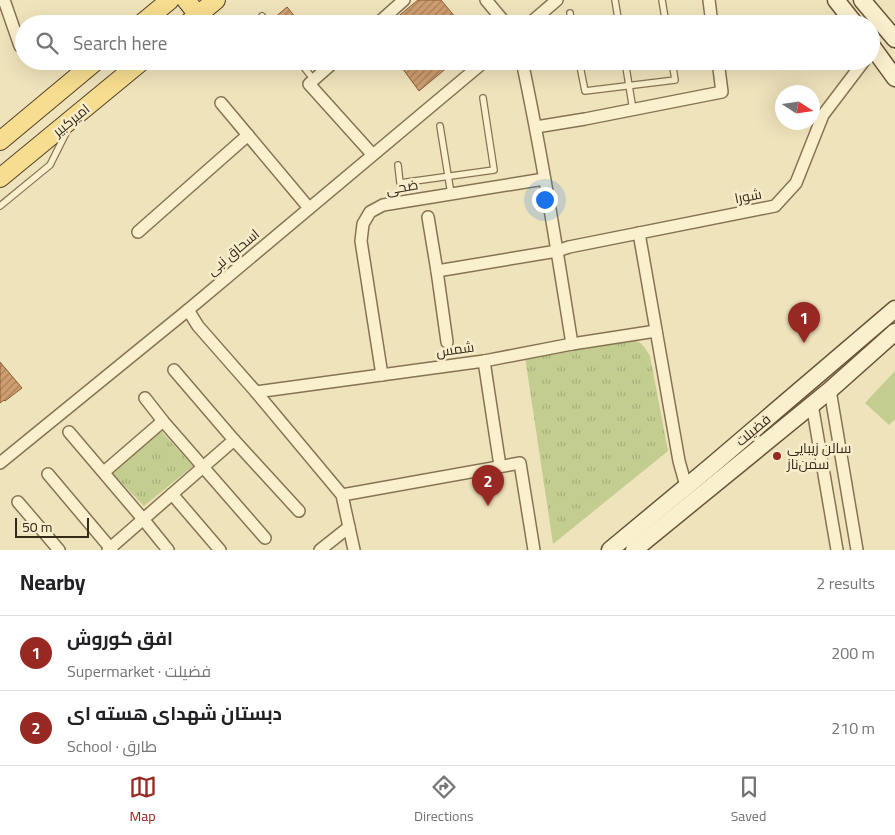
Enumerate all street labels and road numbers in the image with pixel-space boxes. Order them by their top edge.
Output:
street label: امیرکبیر [46,97,96,144]
street label: ضحی [384,171,420,203]
street label: شورا [732,181,764,211]
street label: اسحاق نبی [200,222,266,282]
street label: شمس [434,333,476,365]
street label: فضیلت [729,407,777,453]

